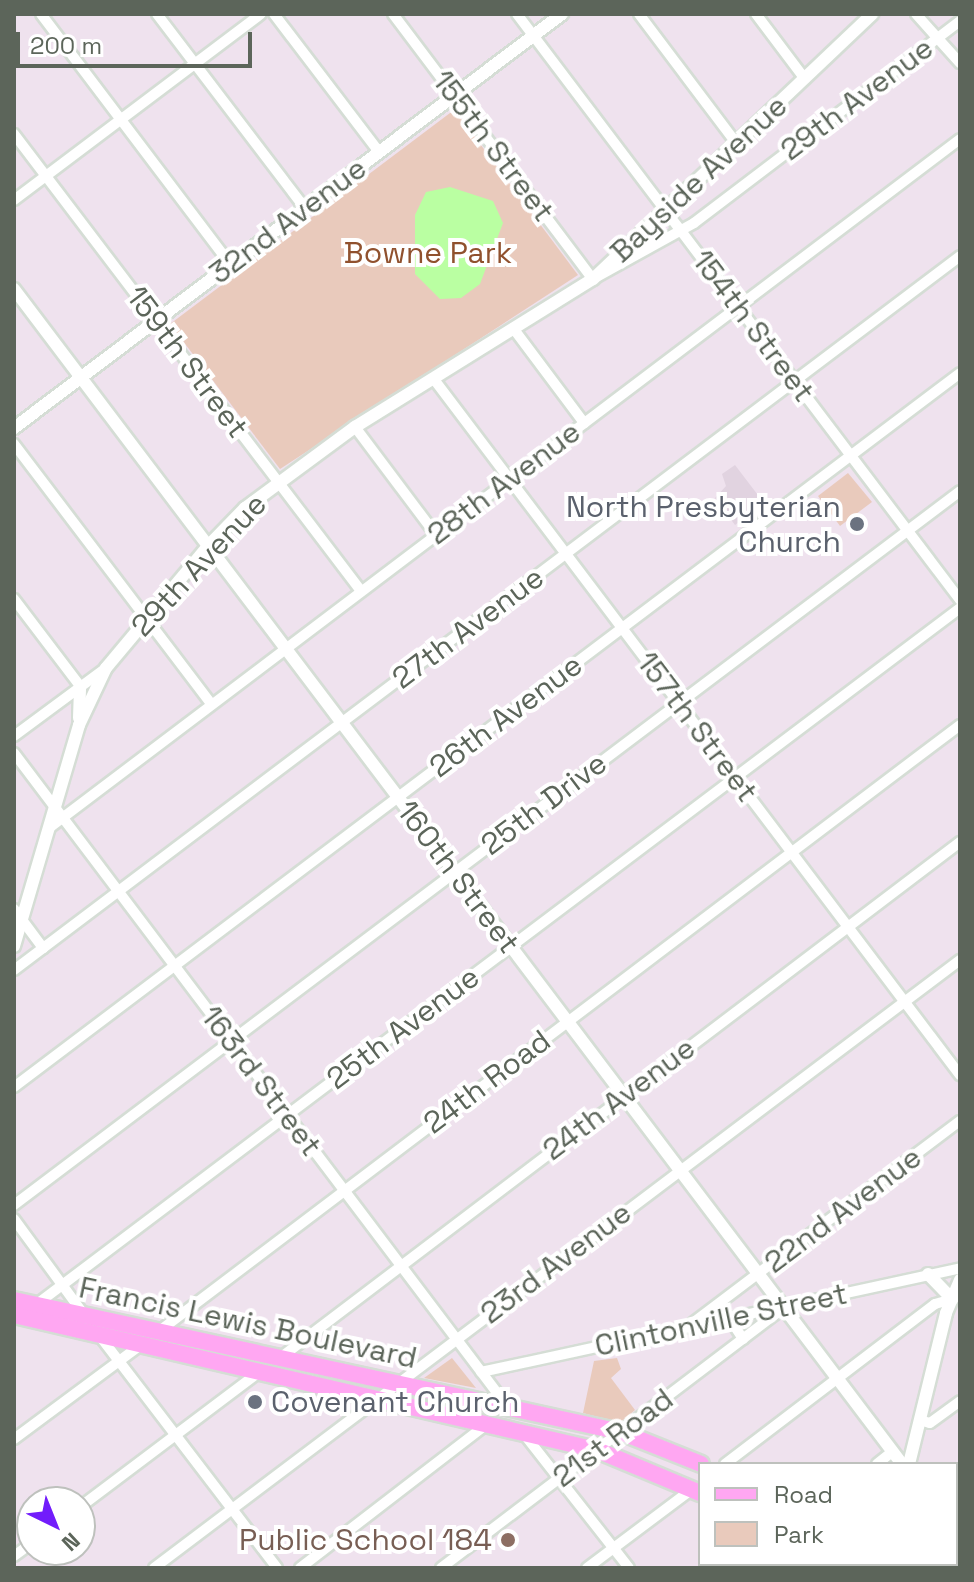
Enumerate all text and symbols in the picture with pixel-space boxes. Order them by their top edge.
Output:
scale bar [20,16,256,66]
text: 200 m [30,30,102,61]
street label: 29th Avenue [773,30,941,168]
street label: 155th Street [424,63,562,229]
street label: Bayside Avenue [603,88,795,270]
street label: 32nd Avenue [202,150,374,292]
park label: Bowne Park [344,235,512,271]
street label: 154th Street [684,243,822,409]
street label: 159th Street [118,279,256,445]
street label: 28th Avenue [420,414,588,552]
street label: 29th Avenue [124,486,274,644]
place label: North Presbyterian Church [566,489,841,560]
marker: North Presbyterian Church [848,515,866,533]
street label: 27th Avenue [385,559,551,697]
street label: 157th Street [629,645,765,809]
street label: 26th Avenue [422,647,590,785]
street label: 25th Drive [474,745,614,863]
street label: 160th Street [389,794,527,960]
street label: 25th Avenue [320,959,486,1097]
street label: 163rd Street [193,999,329,1163]
street label: 24th Road [416,1023,558,1141]
street label: 24th Avenue [536,1030,702,1168]
street label: 22nd Avenue [757,1139,929,1281]
street label: 23rd Avenue [473,1195,639,1331]
street label: Francis Lewis Boulevard [76,1270,420,1376]
street label: Clintonville Street [592,1276,850,1364]
street label: 21st Road [546,1381,680,1495]
place label: Covenant Church [271,1384,519,1420]
marker: Covenant Church [246,1393,264,1411]
legend [698,1462,958,1566]
text: Road [774,1479,833,1510]
north arrow [16,1486,96,1566]
text: Park [774,1519,824,1550]
place label: Public School 184 [239,1522,492,1558]
text: N [56,1527,86,1557]
marker: Public School 184 [499,1531,517,1549]

